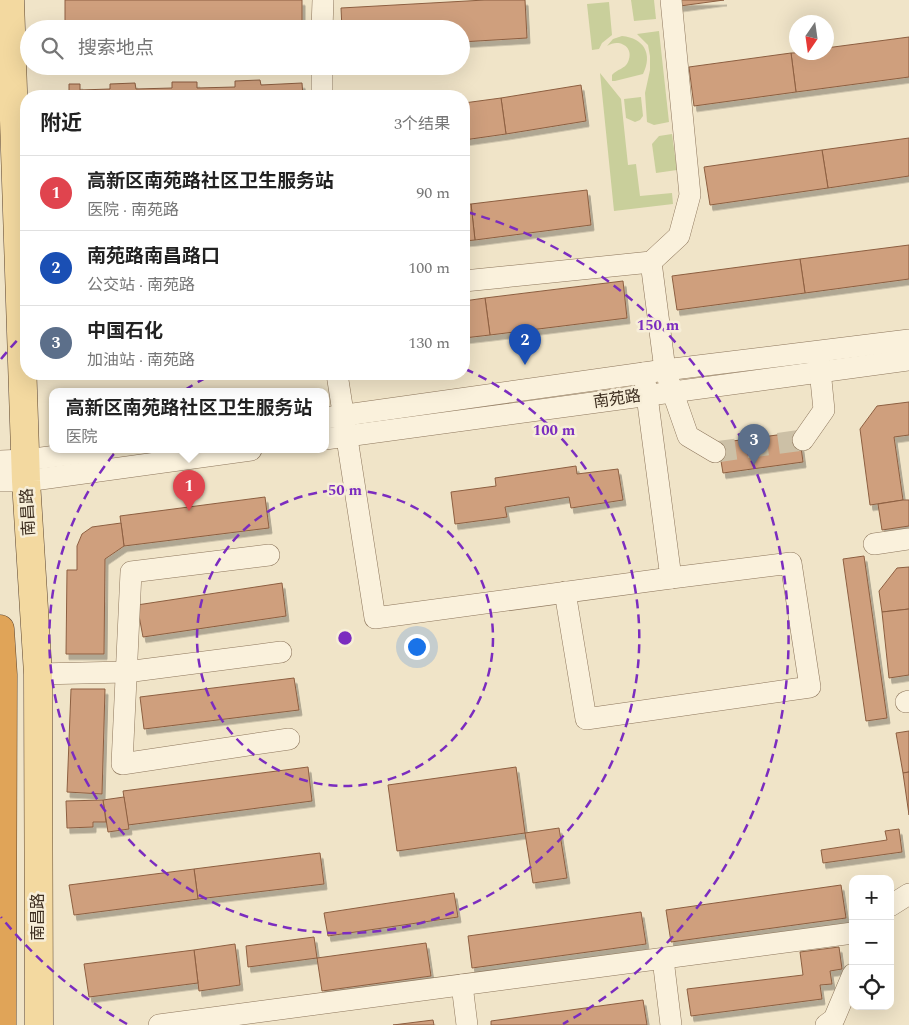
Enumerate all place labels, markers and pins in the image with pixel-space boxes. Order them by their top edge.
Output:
pin: 2 [509,324,541,365]
pin: 3 [738,424,770,465]
pin: 1 [173,470,205,511]
centre of rings [336,629,354,647]

